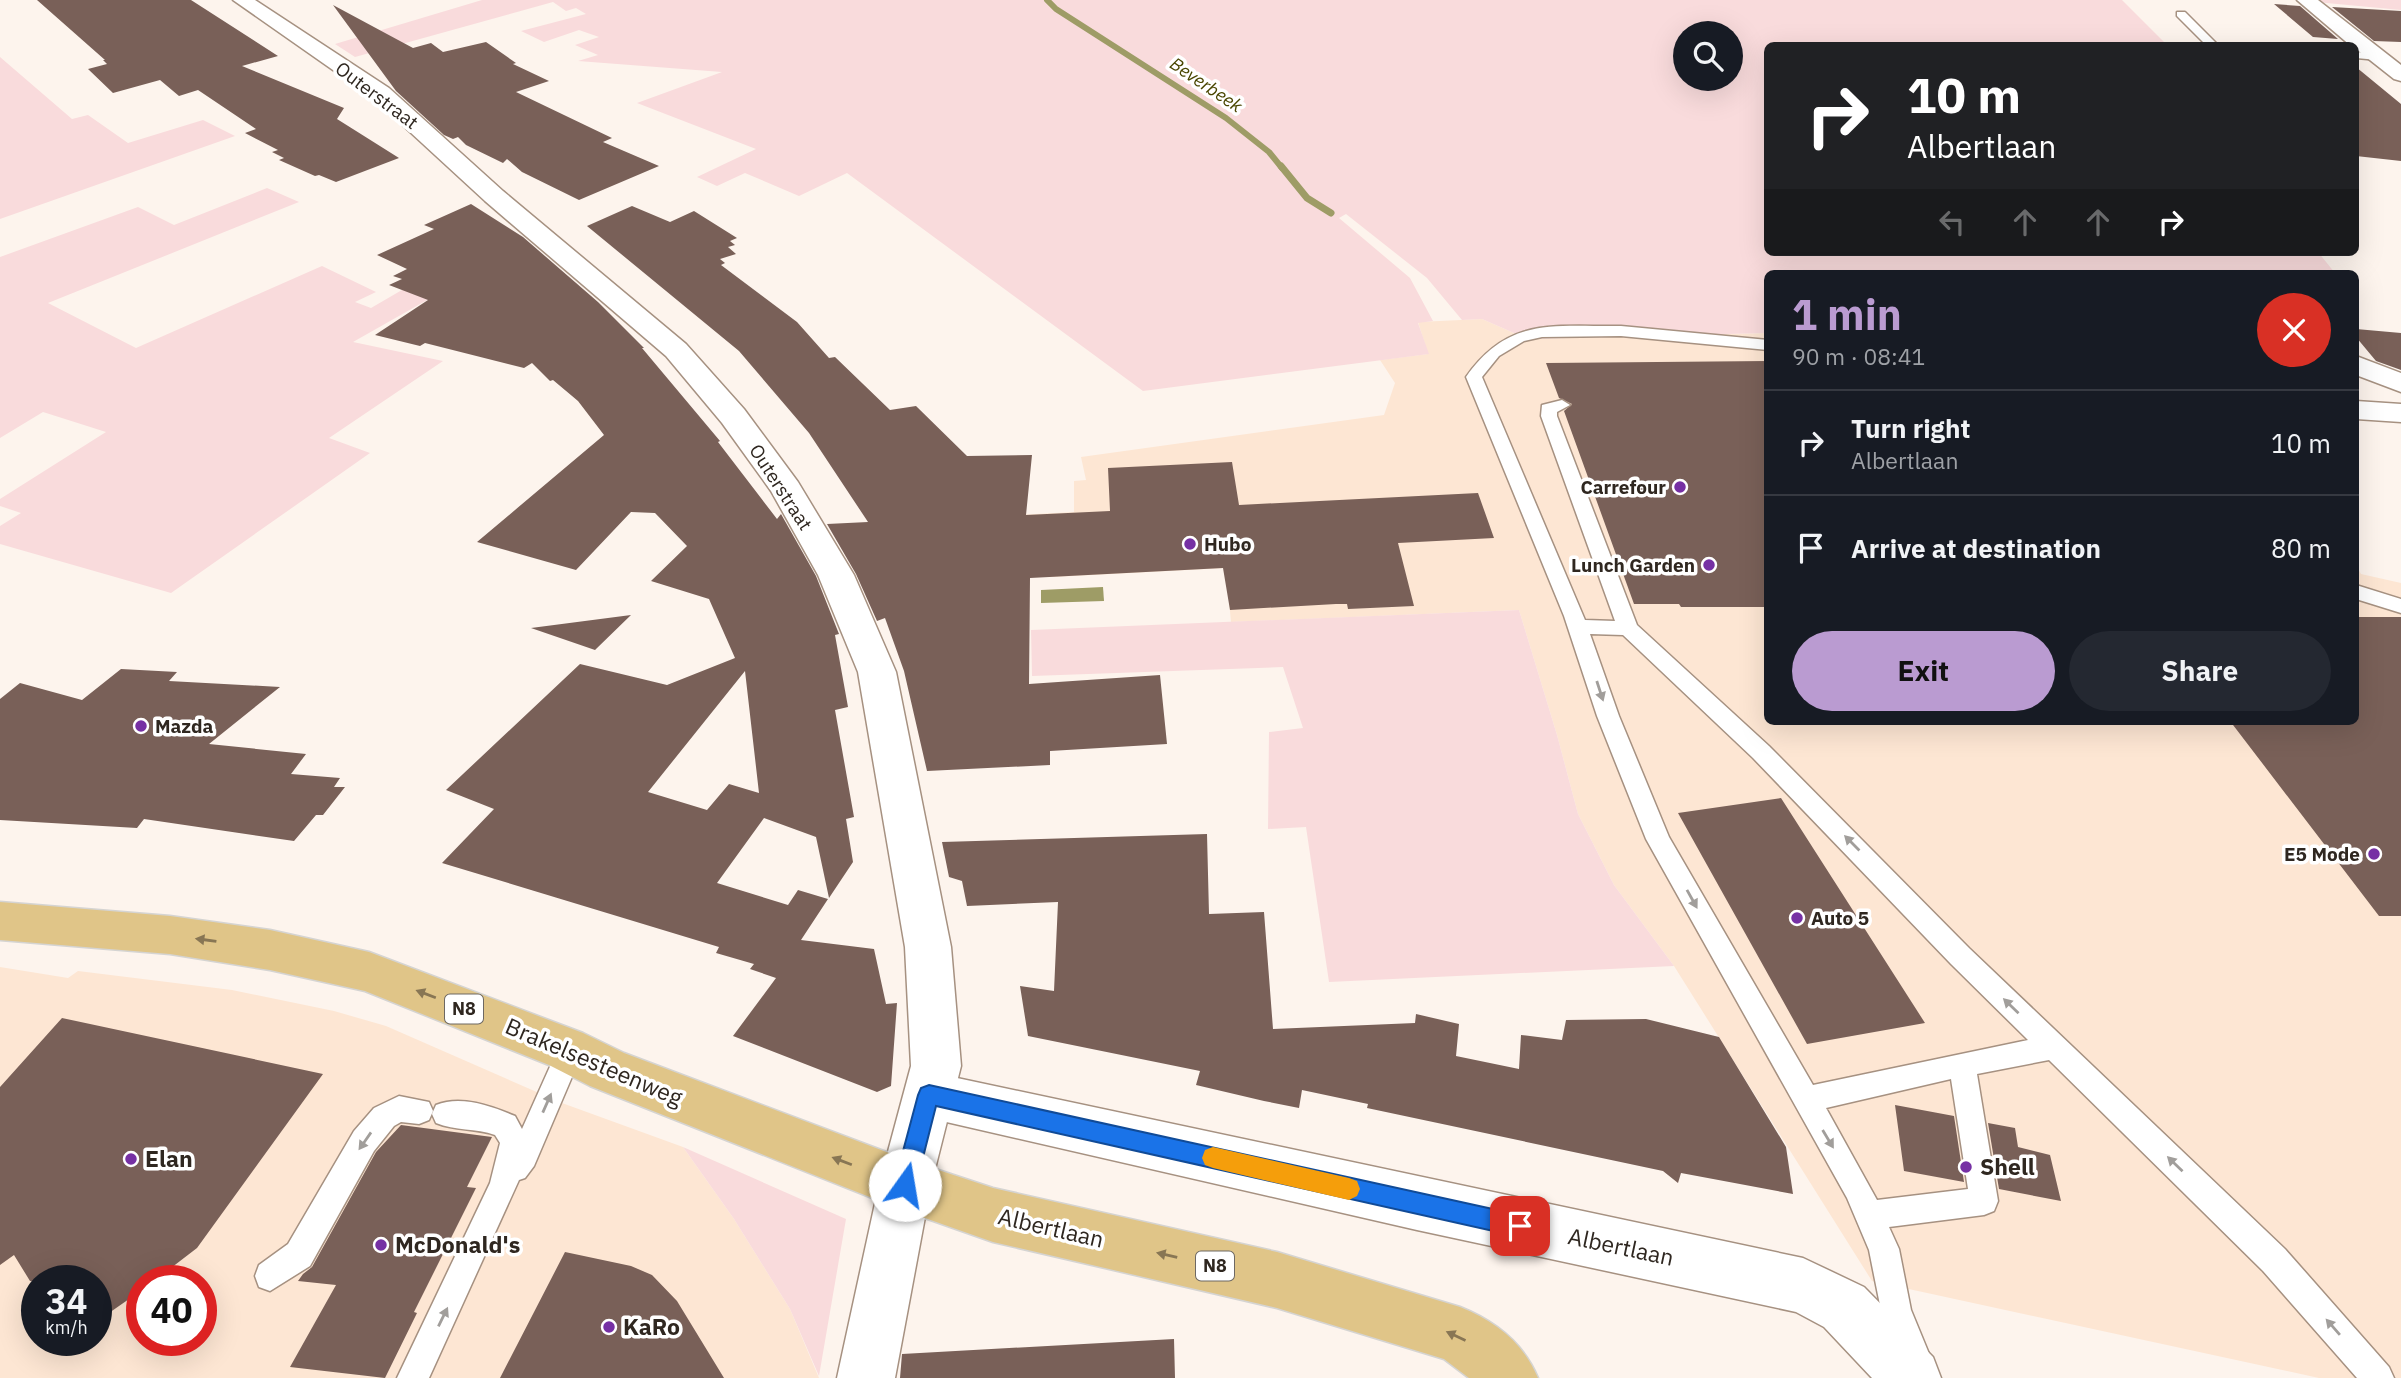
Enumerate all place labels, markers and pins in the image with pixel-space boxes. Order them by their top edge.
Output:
place label: Carrefour [1580,475,1666,499]
marker: Carrefour [1672,479,1688,495]
place label: Hubo [1204,532,1252,556]
marker: Hubo [1182,536,1198,552]
place label: Lunch Garden [1571,553,1695,577]
marker: Lunch Garden [1701,557,1717,573]
place label: Mazda [155,714,214,738]
marker: Mazda [133,718,149,734]
place label: E5 Mode [2284,842,2360,866]
marker: E5 Mode [2366,846,2382,862]
place label: Auto 5 [1811,906,1869,930]
marker: Auto 5 [1789,910,1805,926]
place label: Elan [145,1143,193,1173]
marker: Elan [123,1151,139,1167]
place label: Shell [1980,1151,2035,1181]
marker: Shell [1958,1159,1974,1175]
pin [1490,1196,1550,1256]
place label: McDonald's [395,1229,520,1259]
marker: McDonald's [373,1237,389,1253]
place label: KaRo [623,1311,680,1341]
marker: KaRo [601,1319,617,1335]

